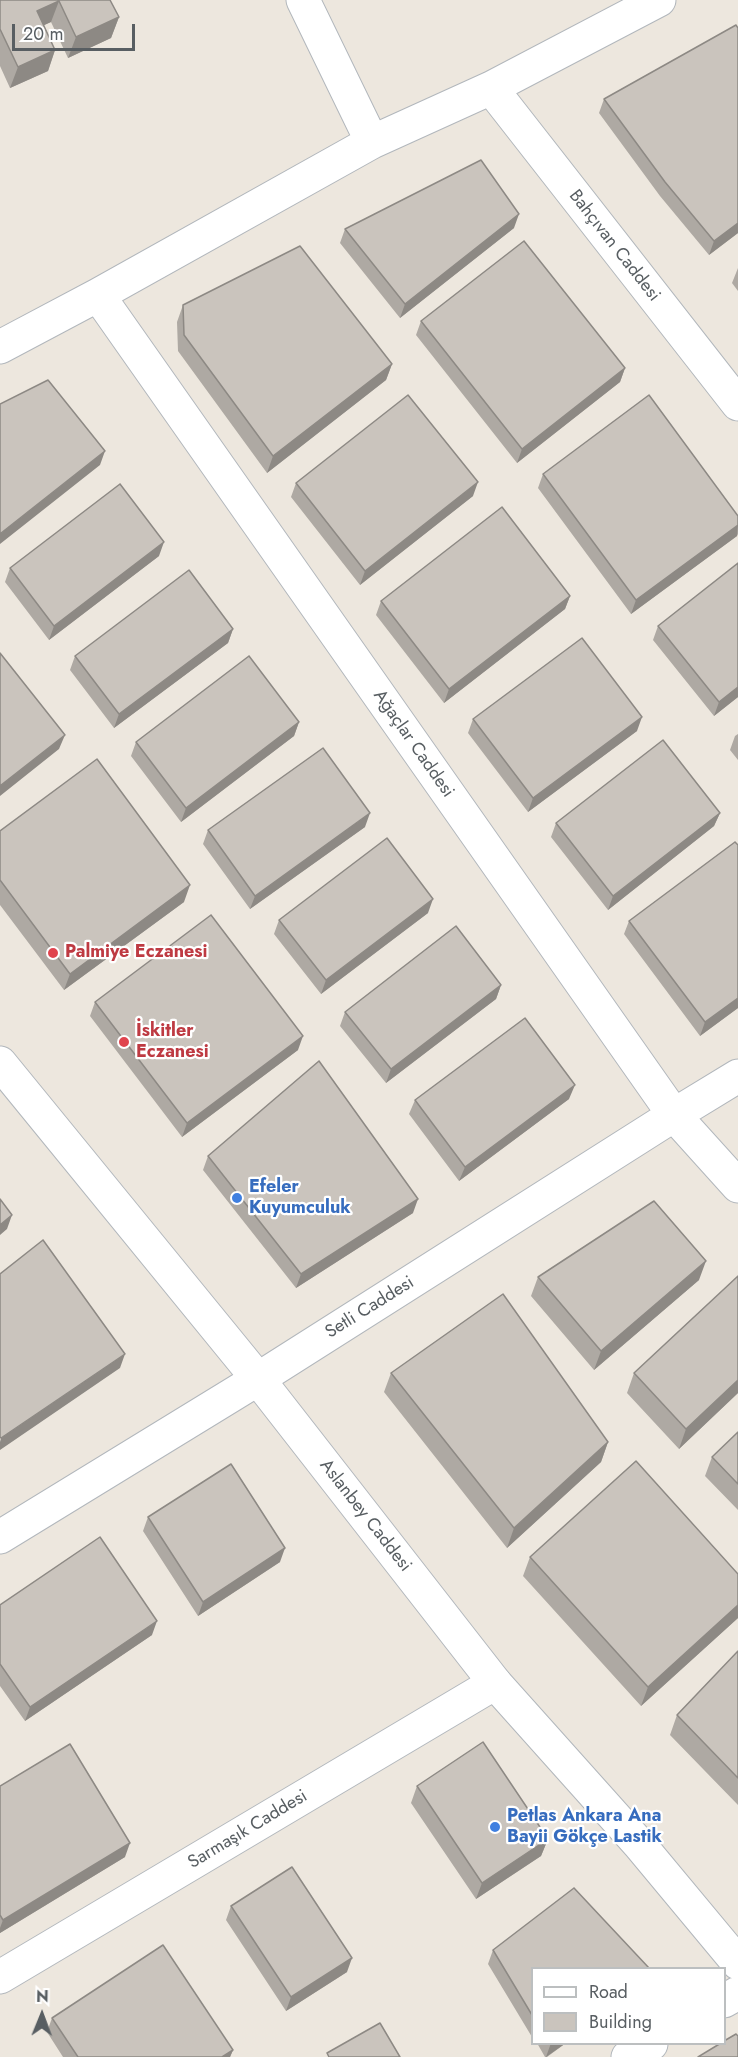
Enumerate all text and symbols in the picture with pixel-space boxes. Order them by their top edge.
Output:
scale bar [15,12,138,50]
text: 20 m [23,21,63,47]
street label: Bahçıvan Caddesi [564,186,664,306]
street label: Ağaçlar Caddesi [368,686,458,802]
place label: Palmiye Eczanesi [65,942,207,964]
marker: Palmiye Eczanesi [46,946,60,960]
place label: İskitler Eczanesi [136,1021,209,1064]
marker: İskitler Eczanesi [117,1035,131,1049]
place label: Efeler Kuyumculuk [249,1177,351,1220]
marker: Efeler Kuyumculuk [230,1191,244,1205]
street label: Setli Caddesi [322,1272,418,1344]
street label: Aslanbey Caddesi [314,1456,416,1576]
street label: Sarmaşık Caddesi [184,1786,312,1874]
place label: Petlas Ankara Ana Bayii Gökçe Lastik [507,1806,662,1848]
marker: Petlas Ankara Ana Bayii Gökçe Lastik [488,1820,502,1834]
legend [531,1967,726,2045]
text: Road [589,1979,628,2005]
north arrow [12,1985,72,2045]
text: N [36,1985,49,2008]
text: Building [589,2009,652,2035]

